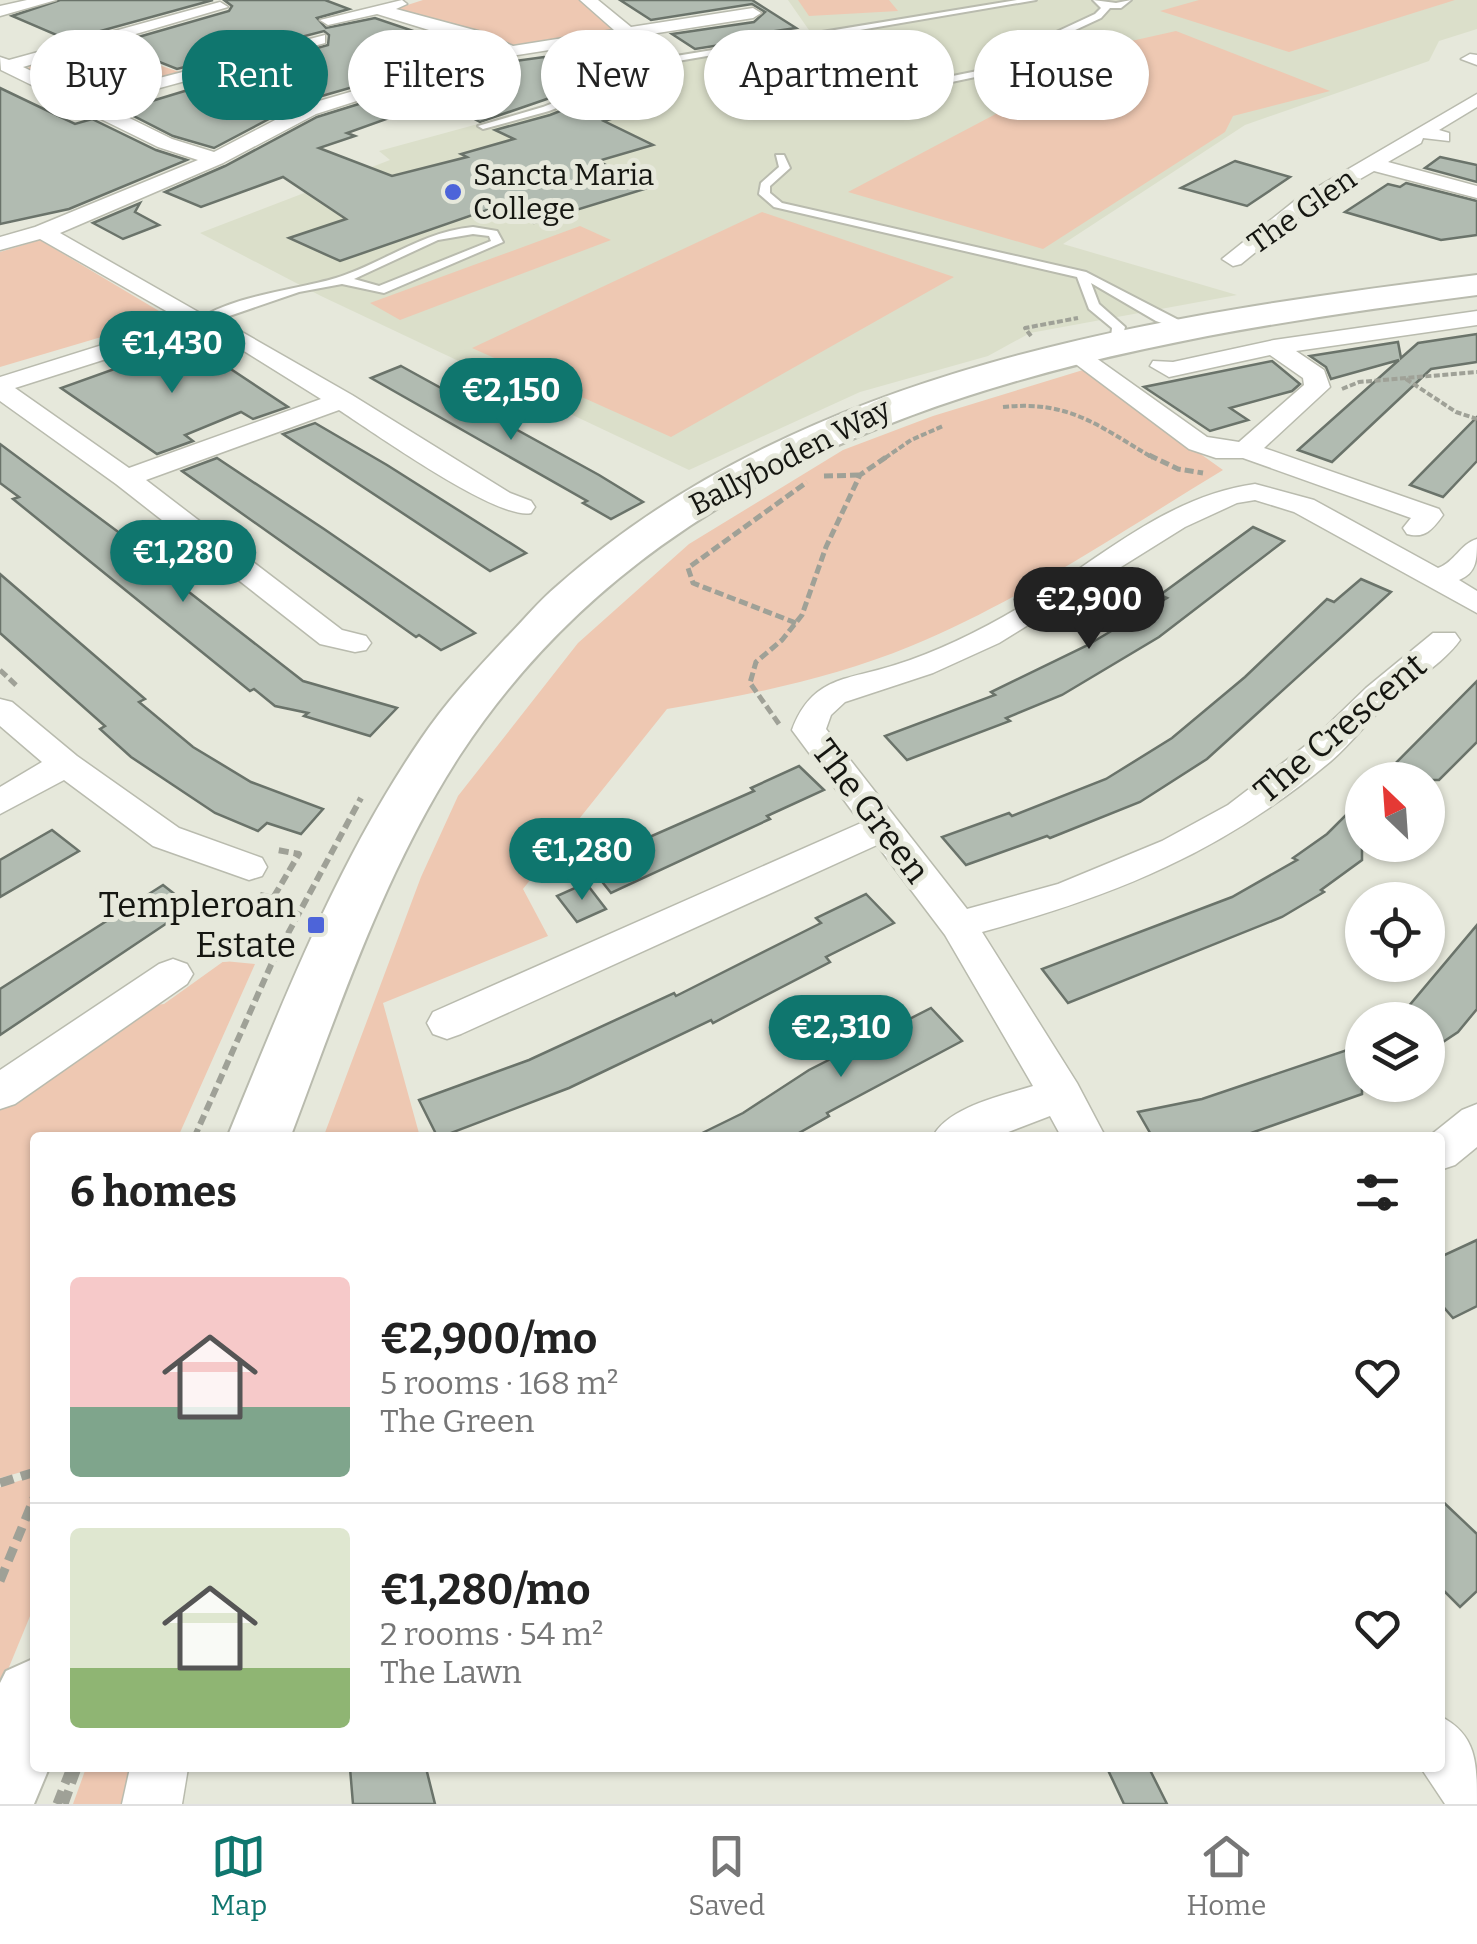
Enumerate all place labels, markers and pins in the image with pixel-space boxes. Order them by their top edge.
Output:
place label: Sancta Maria College [473,157,654,227]
marker: Sancta Maria College [442,181,464,203]
pin: €1,430 [91,311,253,396]
pin: €2,150 [430,358,592,443]
pin: €1,280 [102,520,264,605]
pin: €2,900 [1008,567,1170,652]
pin: €1,280 [501,818,663,903]
place label: Templeroan Estate [99,884,296,966]
marker: Templeroan Estate [305,914,327,936]
pin: €2,310 [760,995,922,1080]

